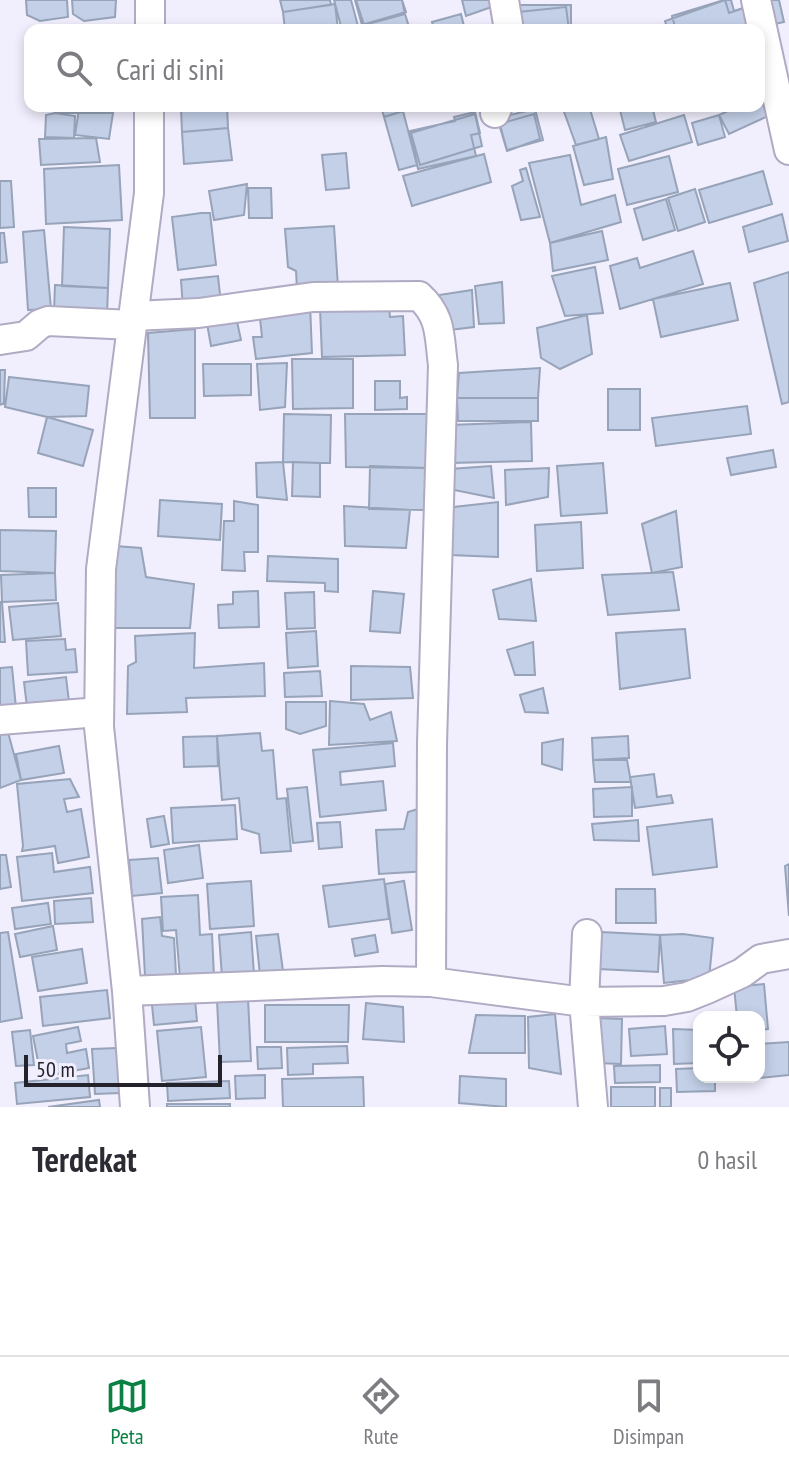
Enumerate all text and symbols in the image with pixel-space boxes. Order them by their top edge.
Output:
search box [24,24,765,112]
icon: search [52,46,96,90]
text: Cari di sini [116,49,225,88]
map controls [693,1011,765,1083]
button: locate [693,1011,765,1083]
scale bar [24,1051,222,1087]
text: 50 m [36,1055,75,1083]
text: Terdekat [32,1137,137,1181]
text: 0 hasil [697,1143,757,1176]
tab: Peta [105,1374,149,1450]
tab: Rute [359,1374,403,1450]
tab: Disimpan [613,1374,684,1450]

